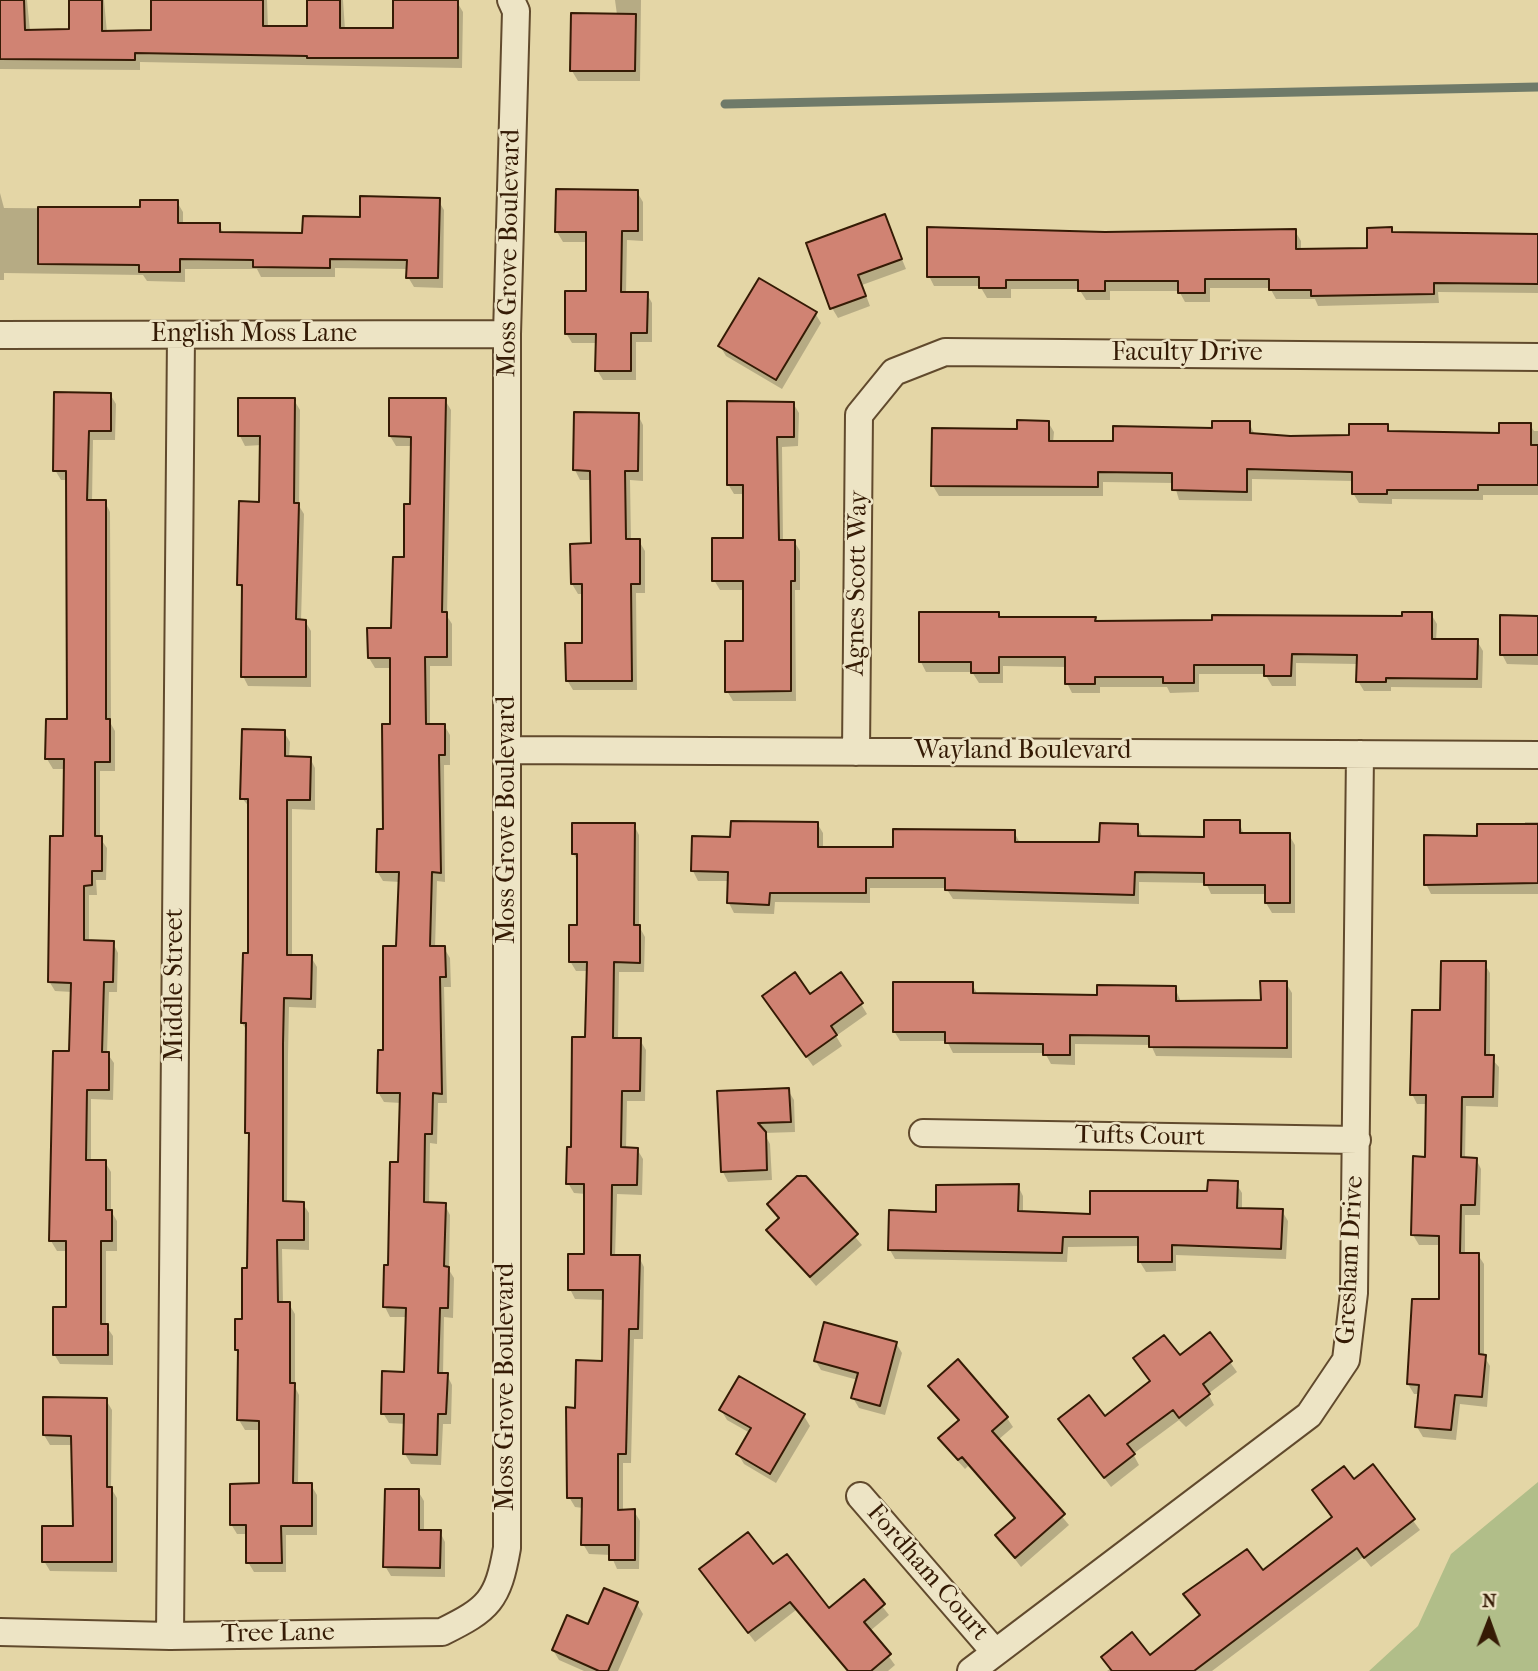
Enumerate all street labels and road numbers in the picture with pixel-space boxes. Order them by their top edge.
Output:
street label: Moss Grove Boulevard [492,129,528,377]
street label: English Moss Lane [151,319,357,351]
street label: Faculty Drive [1111,338,1263,370]
street label: Agnes Scott Way [841,490,875,676]
street label: Moss Grove Boulevard [492,696,524,944]
street label: Wayland Boulevard [915,736,1131,768]
street label: Middle Street [160,908,192,1062]
street label: Tufts Court [1075,1120,1205,1154]
street label: Gresham Drive [1331,1175,1371,1345]
street label: Moss Grove Boulevard [491,1263,523,1511]
street label: Fordham Court [859,1498,995,1648]
street label: Tree Lane [221,1617,335,1651]

